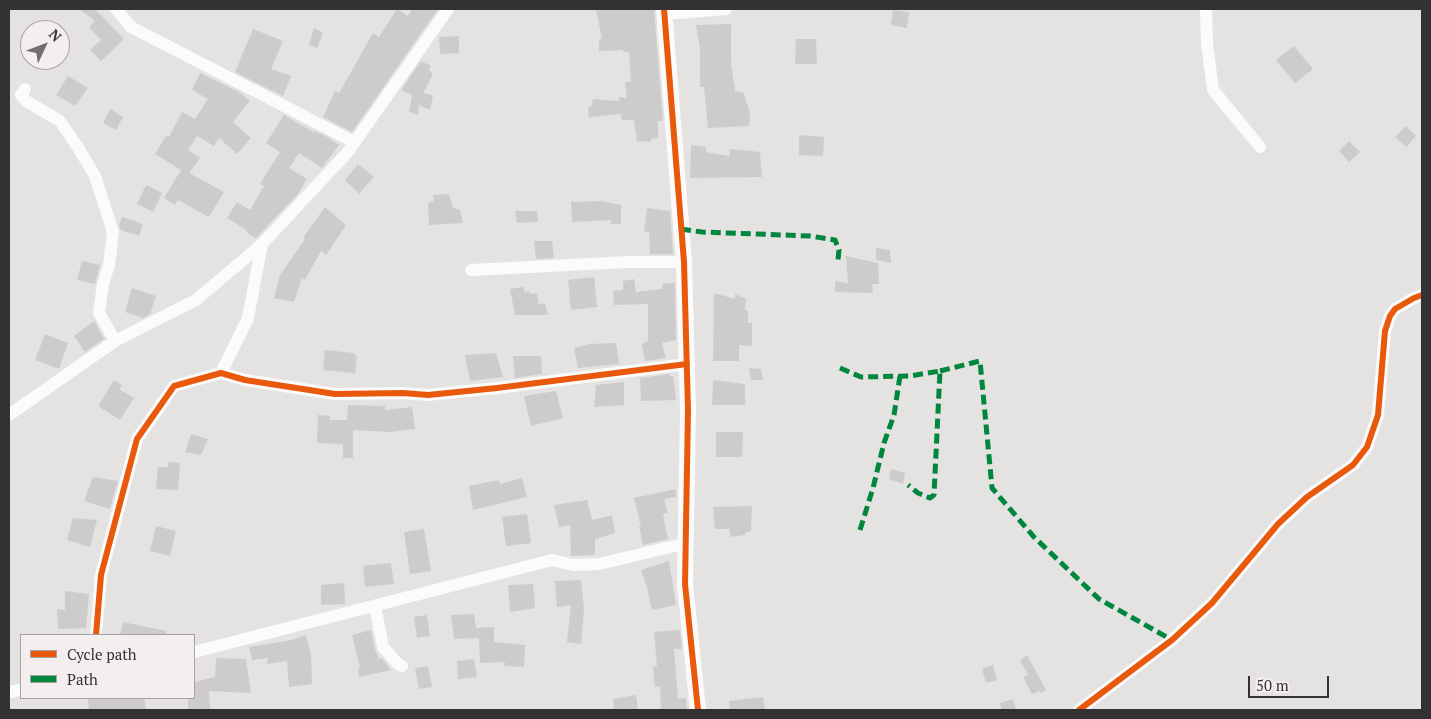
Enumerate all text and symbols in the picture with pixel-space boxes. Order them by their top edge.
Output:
north arrow [20,20,70,70]
text: N [45,25,66,45]
legend [20,634,195,699]
text: Cycle path [67,644,137,664]
scale bar [1251,666,1332,698]
text: Path [67,669,98,689]
text: 50 m [1256,675,1289,695]

